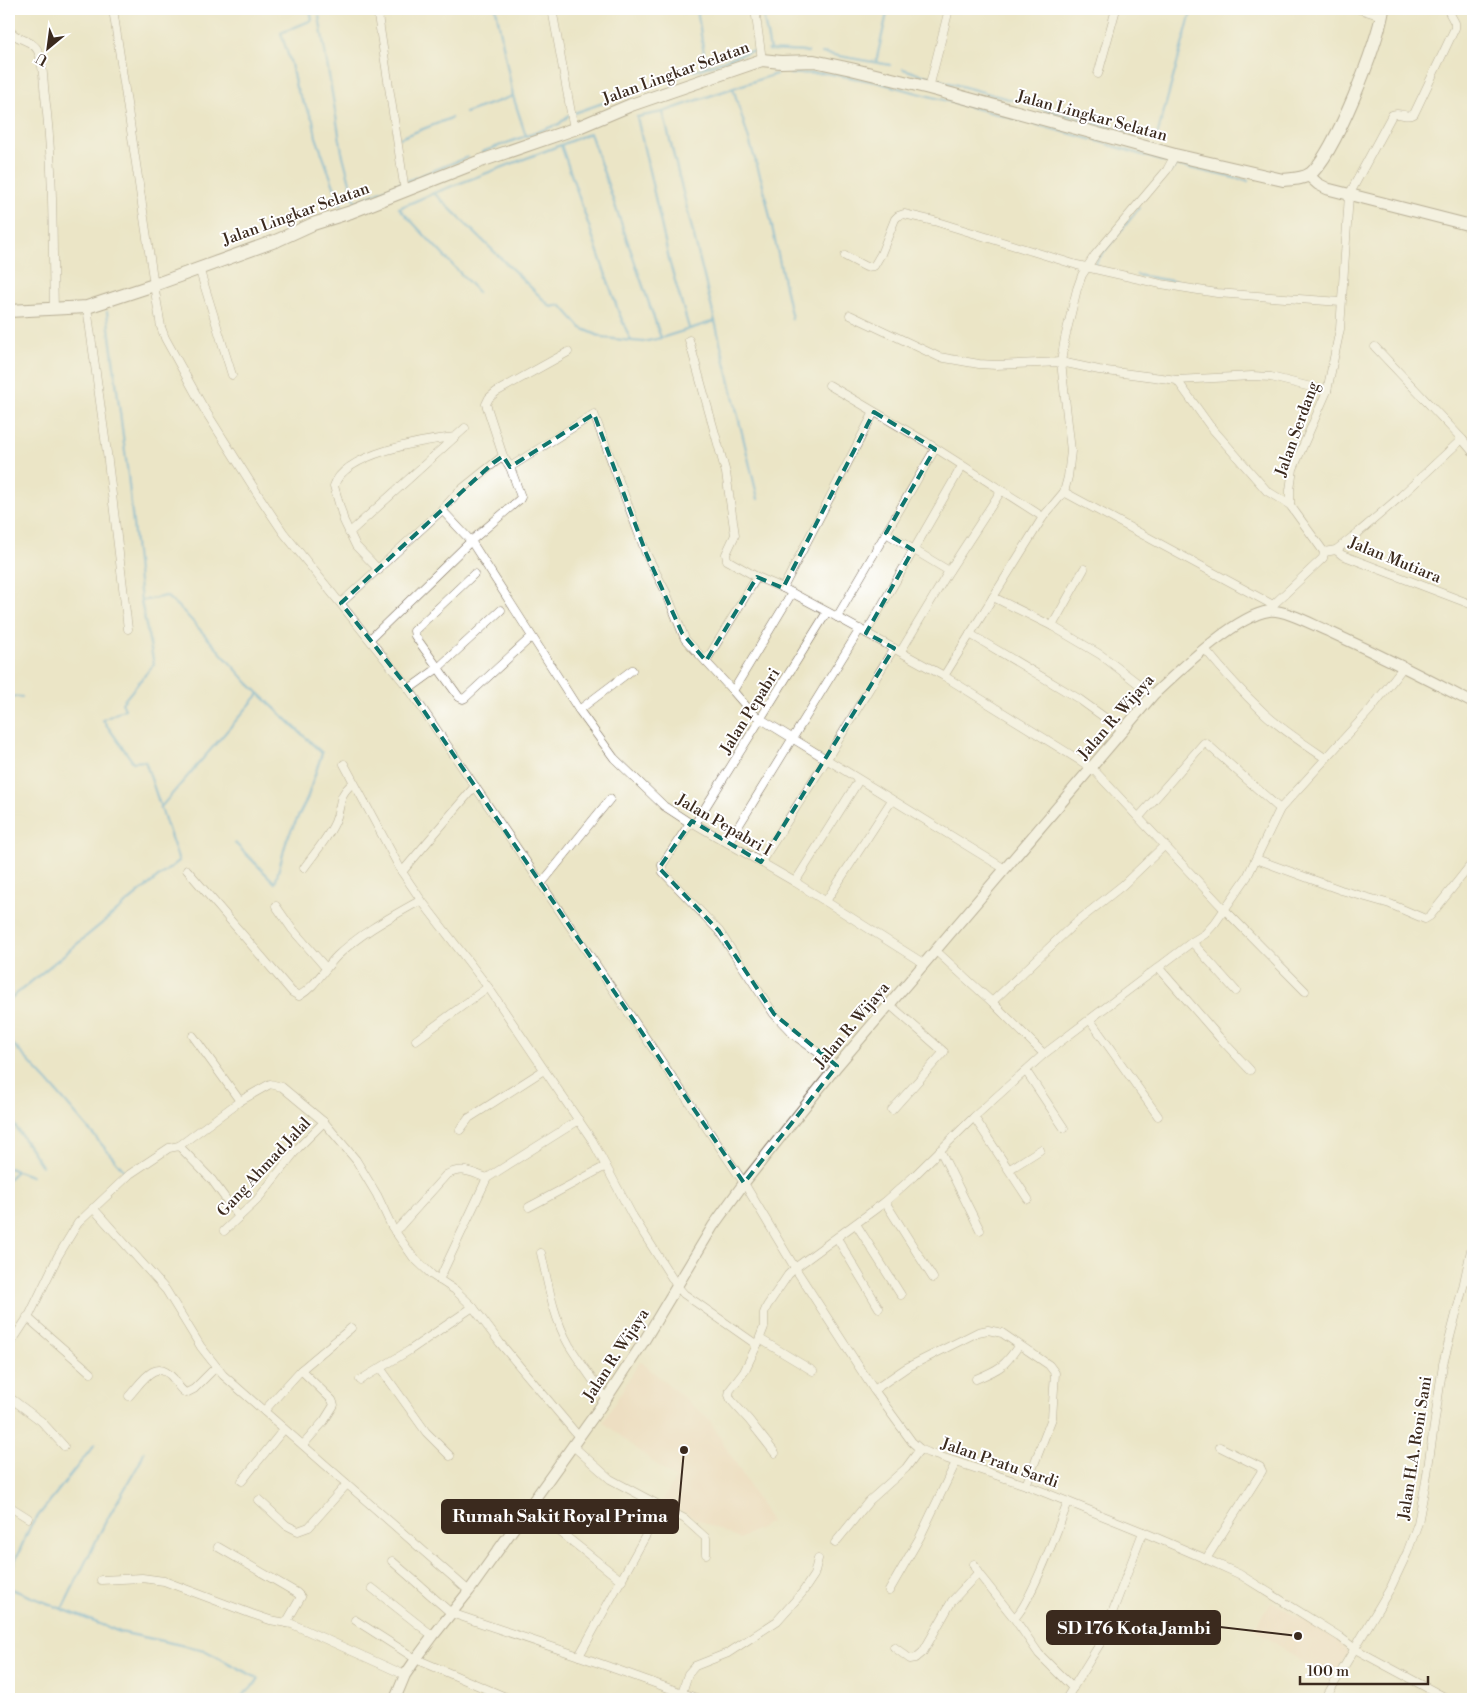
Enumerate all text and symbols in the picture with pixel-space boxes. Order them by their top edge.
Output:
north arrow [22,22,72,72]
street label: Jalan Lingkar Selatan [599,37,753,109]
text: U [33,48,51,69]
street label: Jalan Lingkar Selatan [1014,86,1170,146]
street label: Jalan Lingkar Selatan [219,178,373,250]
street label: Jalan Serdang [1270,378,1324,480]
street label: Jalan Mutiara [1345,532,1445,588]
street label: Jalan Pepabri [715,664,784,759]
street label: Jalan R. Wijaya [1073,670,1159,764]
street label: Jalan Pepabri I [672,789,775,860]
street label: Jalan R. Wijaya [809,977,894,1073]
street label: Gang Ahmad Jalal [213,1113,315,1221]
street label: Jalan R. Wijaya [578,1304,654,1406]
street label: Jalan H.A. Roni Sani [1394,1375,1436,1522]
street label: Jalan Pratu Sardi [938,1433,1061,1492]
callout: Rumah Sakit Royal Prima [442,1500,678,1533]
text: Rumah Sakit Royal Prima [452,1505,668,1528]
callout: SD 176 Kota Jambi [1047,1611,1220,1644]
text: SD 176 Kota Jambi [1057,1617,1211,1640]
scale bar [1300,1653,1427,1685]
text: 100 m [1307,1662,1349,1681]

